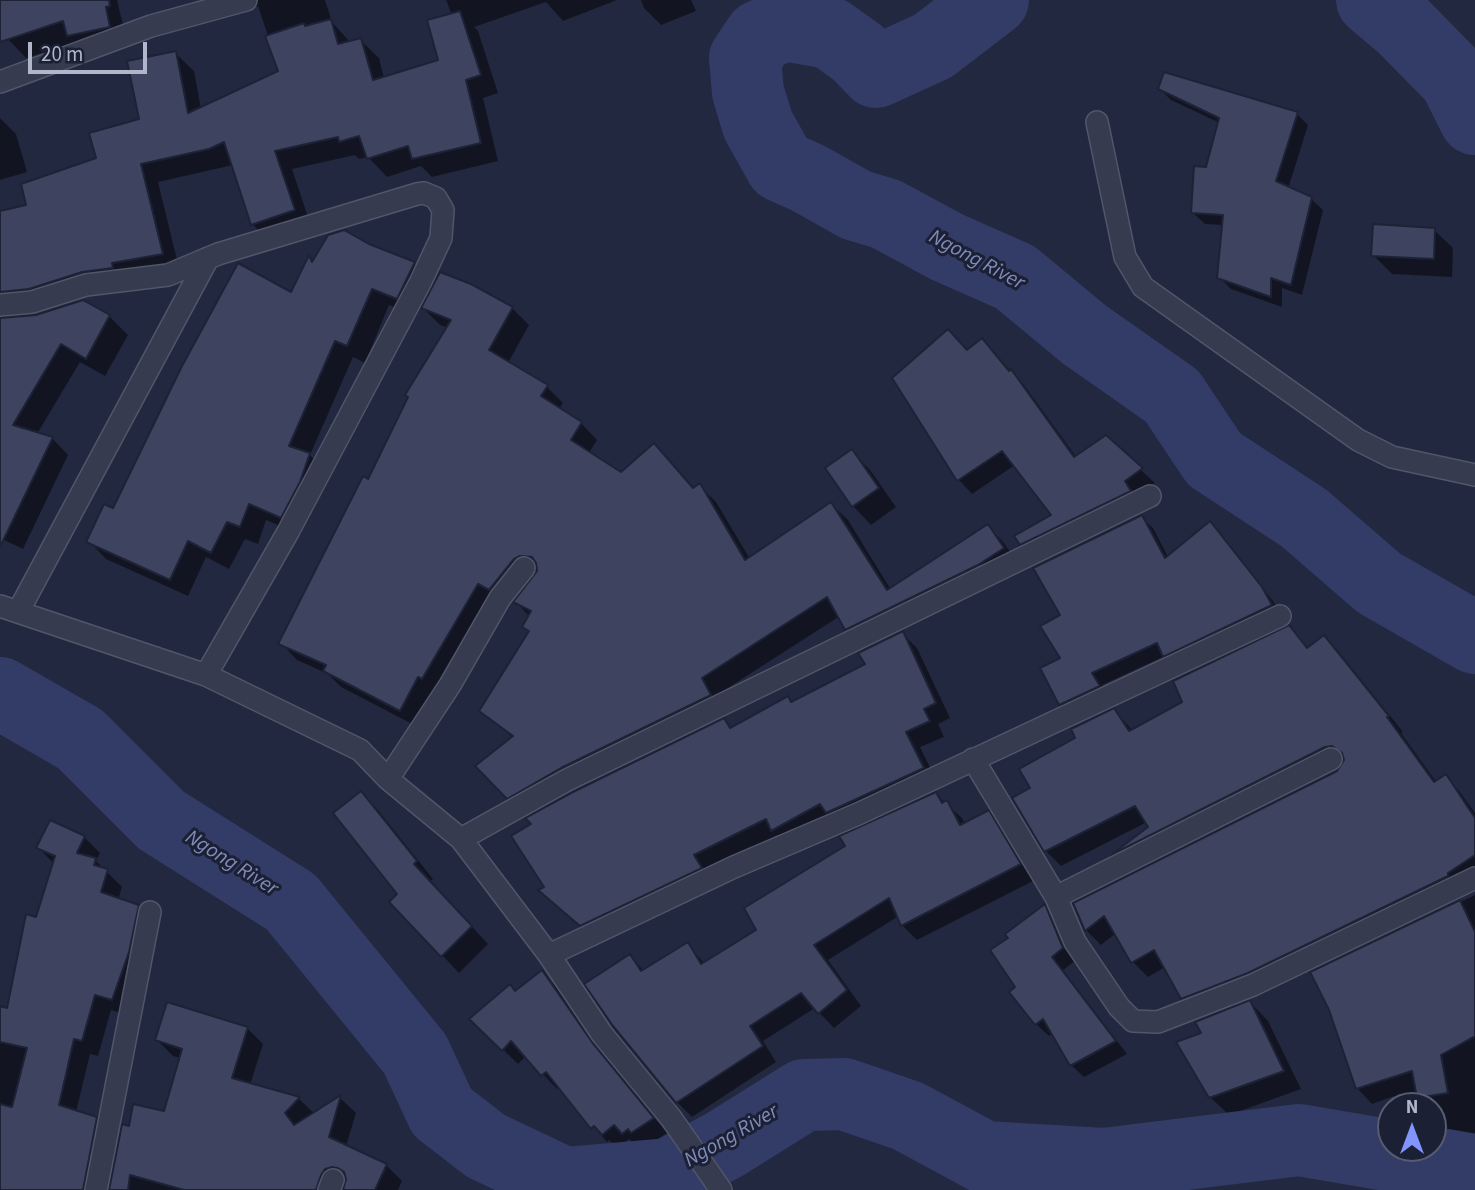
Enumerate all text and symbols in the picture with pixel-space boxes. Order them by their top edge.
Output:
scale bar [32,28,150,72]
text: 20 m [41,39,83,69]
water label: Ngong River [924,225,1028,297]
water label: Ngong River [180,826,282,902]
north arrow [1377,1092,1447,1162]
text: N [1406,1094,1418,1121]
water label: Ngong River [680,1100,784,1174]

